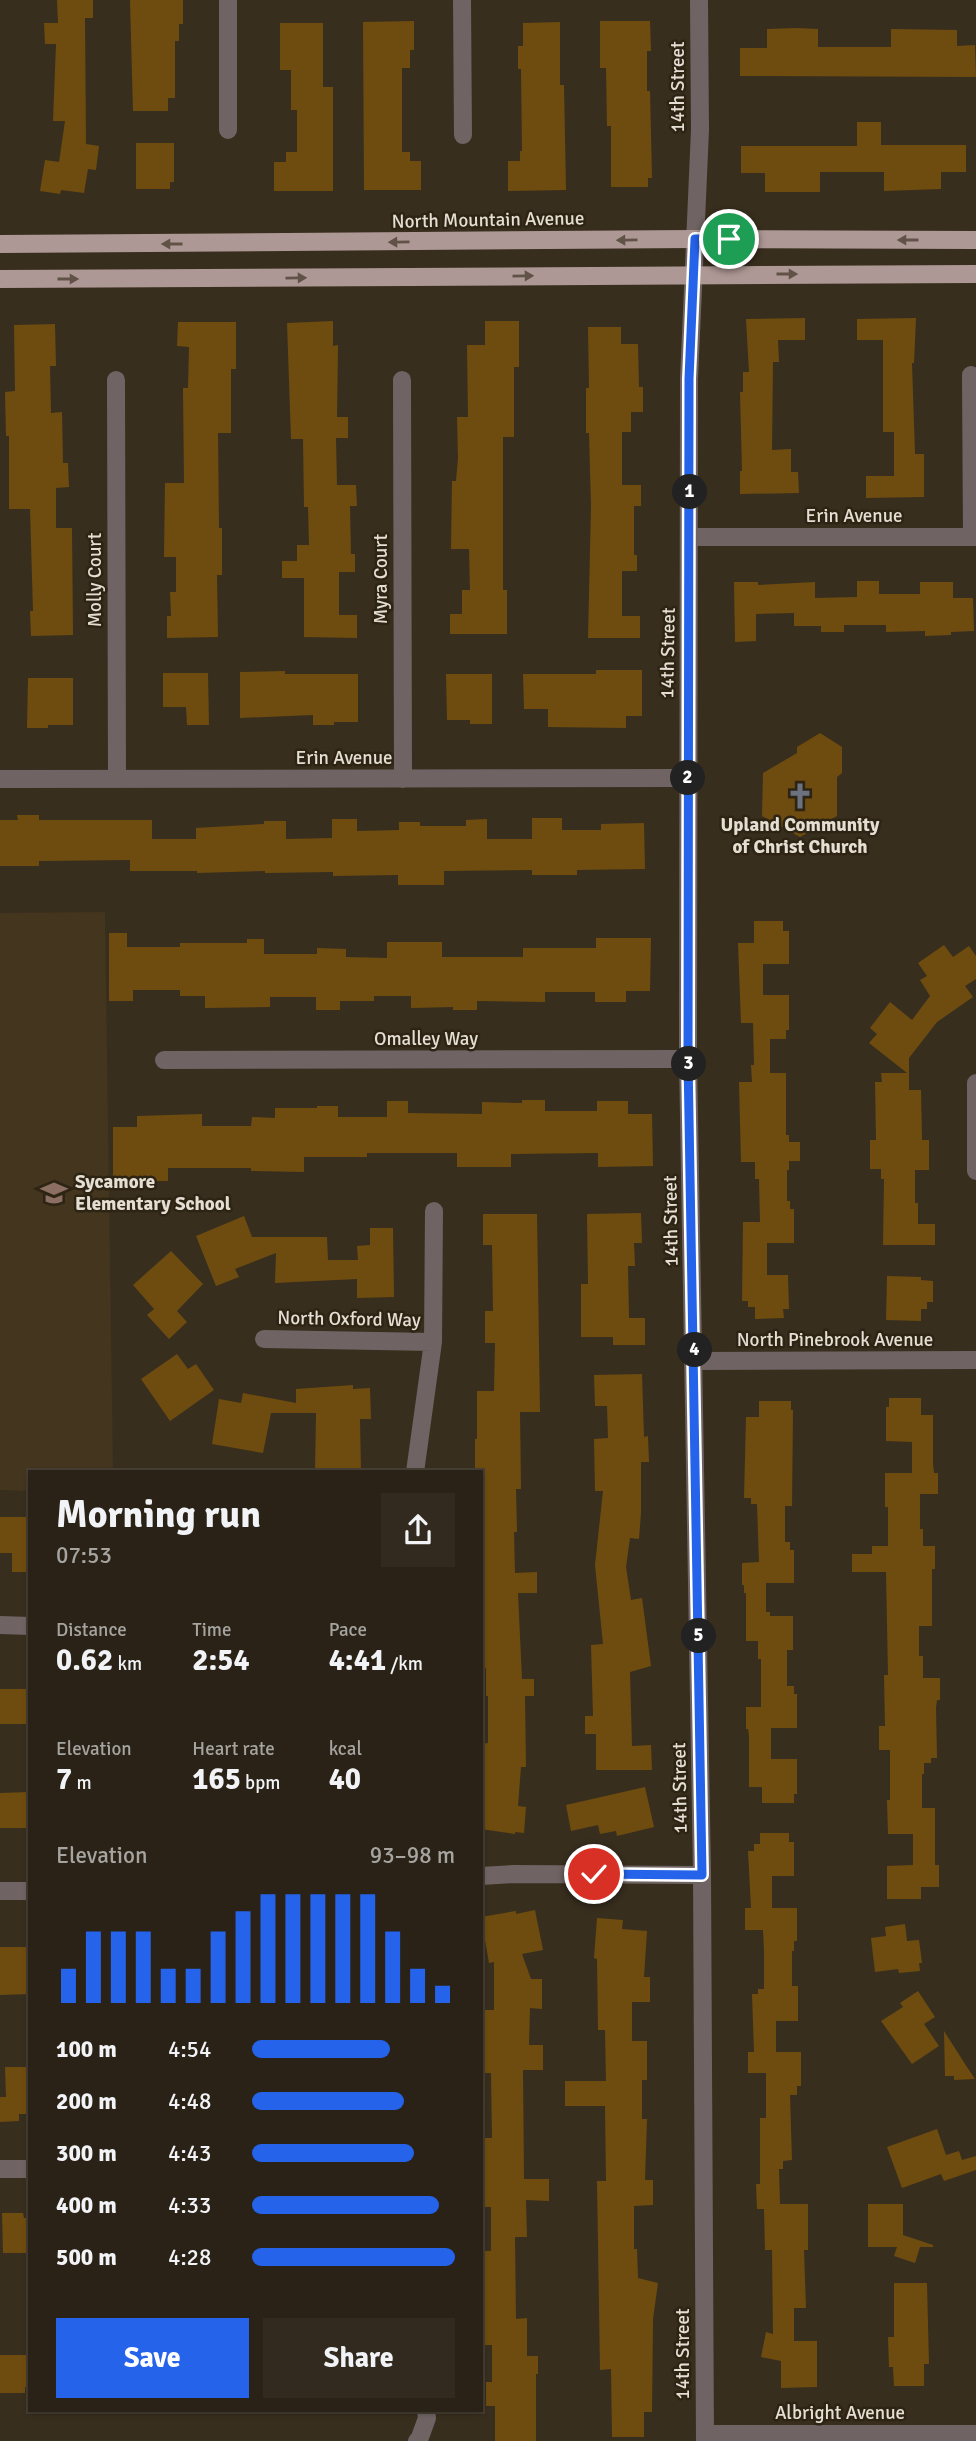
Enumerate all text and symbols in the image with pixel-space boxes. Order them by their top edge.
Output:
street label: 14th Street [666,41,690,133]
street label: North Mountain Avenue [391,206,585,234]
pin [699,209,759,269]
icon: arrive [710,220,748,258]
one-way arrow [616,234,638,246]
one-way arrow [897,234,919,246]
one-way arrow [388,236,410,248]
one-way arrow [161,238,183,250]
one-way arrow [776,268,798,280]
one-way arrow [512,270,534,281]
one-way arrow [285,272,307,284]
one-way arrow [57,273,79,285]
pin: 1 [672,475,708,510]
text: 1 [684,479,695,503]
street label: Erin Avenue [805,504,903,528]
street label: Molly Court [83,532,107,627]
street label: Myra Court [369,533,393,624]
street label: 14th Street [655,607,681,699]
street label: Erin Avenue [295,746,393,770]
pin: 2 [670,760,706,796]
text: 2 [682,765,693,789]
church icon: Upland Community of Christ Church [785,781,815,811]
place label: Upland Community of Christ Church [721,813,880,859]
street label: Omalley Way [374,1027,478,1051]
pin: 3 [672,1046,706,1082]
text: 3 [683,1051,694,1075]
place label: Sycamore Elementary School [75,1170,231,1216]
street label: 14th Street [658,1175,684,1267]
school or university icon: Sycamore Elementary School [39,1178,69,1208]
street label: North Oxford Way [277,1306,421,1332]
street label: North Pinebrook Avenue [737,1328,933,1352]
pin: 4 [678,1332,712,1368]
text: 4 [689,1337,700,1361]
text: Morning run [56,1491,261,1538]
button: share [381,1493,455,1567]
text: 07:53 [56,1541,112,1570]
text: Distance [56,1618,127,1642]
text: Time [192,1618,231,1642]
text: Pace [329,1618,367,1642]
pin: 5 [682,1618,716,1654]
text: 5 [693,1623,704,1647]
text: 0.62 [56,1642,113,1679]
text: 2:54 [192,1642,250,1679]
text: 4:41 [329,1642,386,1679]
text: km [113,1652,142,1676]
text: /km [386,1652,423,1676]
text: Elevation [56,1737,132,1761]
text: Heart rate [192,1737,275,1761]
text: kcal [329,1737,362,1761]
street label: 14th Street [667,1742,693,1834]
text: 7 [56,1761,72,1798]
text: 165 [192,1761,241,1798]
text: 40 [329,1761,361,1798]
text: m [72,1771,92,1795]
text: bpm [241,1771,280,1795]
text: Elevation [56,1841,148,1870]
text: 93–98 m [370,1841,455,1870]
pin [564,1844,624,1904]
icon: check [575,1855,613,1893]
text: 100 m [56,2035,117,2064]
text: 4:54 [168,2035,211,2064]
text: 200 m [56,2087,117,2116]
text: 4:48 [168,2087,211,2116]
text: 300 m [56,2139,117,2168]
text: 4:43 [168,2139,211,2168]
text: 400 m [56,2191,117,2220]
text: 4:33 [168,2191,211,2220]
text: 500 m [56,2243,117,2272]
text: 4:28 [168,2243,211,2272]
street label: 14th Street [671,2308,695,2400]
button: Save [56,2318,249,2398]
button: Share [263,2318,455,2398]
street label: Albright Avenue [775,2401,905,2425]

